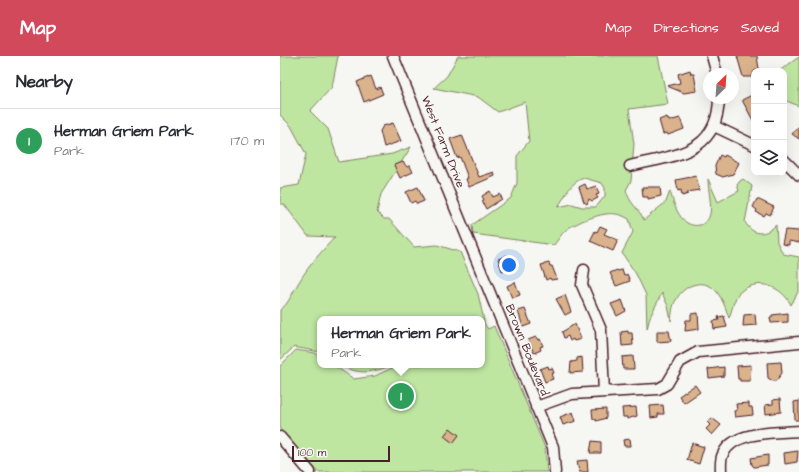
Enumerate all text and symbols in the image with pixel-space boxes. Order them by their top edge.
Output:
text: Map [20,15,56,42]
text: Map [605,18,632,38]
text: Directions [654,18,719,38]
text: Saved [741,18,779,38]
north arrow [703,68,739,104]
map controls [751,68,787,176]
button: + [751,68,787,104]
text: Nearby [16,70,73,94]
street label: West Farm Drive [417,94,469,191]
button: − [751,104,787,140]
text: Herman Griem Park [54,121,194,142]
text: 1 [28,132,30,150]
text: 170 m [231,132,264,150]
button: layers [751,140,787,176]
text: Park [54,142,84,160]
your location [499,255,519,275]
street label: Brown Boulevard [501,302,553,398]
popup [317,316,485,368]
text: Herman Griem Park [331,323,471,344]
text: Park [331,344,361,362]
pin: 1 [388,381,414,411]
scale bar [292,444,390,463]
text: 100 m [298,445,326,460]

